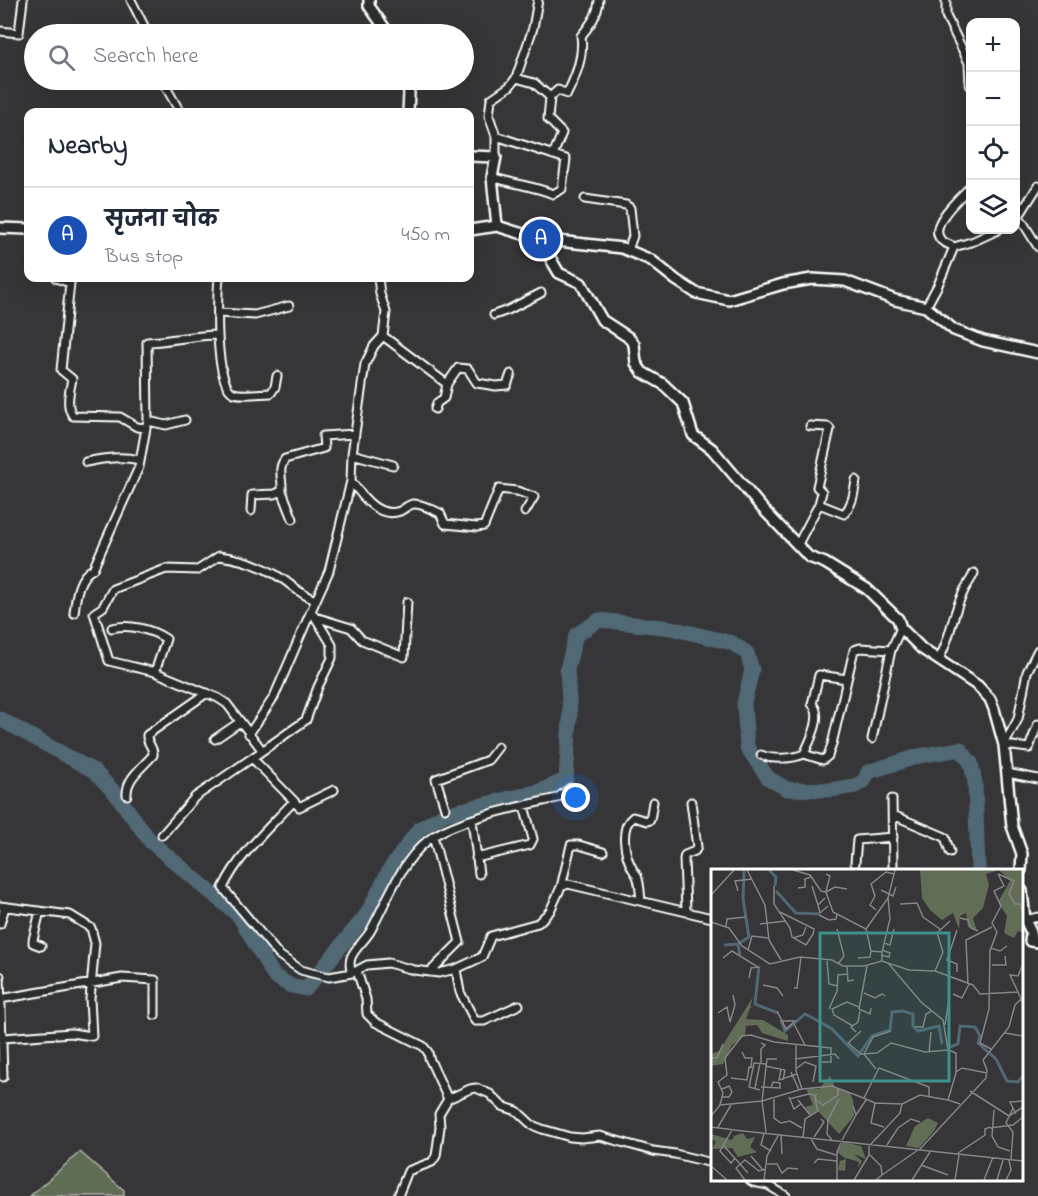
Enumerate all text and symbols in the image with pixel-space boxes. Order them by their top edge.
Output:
map controls [966,18,1020,234]
button: + [966,18,1020,72]
search box [24,24,474,90]
icon: search [45,41,78,74]
text: Search here [93,41,198,73]
button: − [966,72,1020,126]
button: locate [966,126,1020,180]
text: Nearby [48,128,127,166]
button: layers [966,180,1020,234]
text: सृजना चोक [105,205,218,237]
pin: A [522,216,560,262]
text: A [61,221,74,250]
text: 450 m [401,221,450,250]
text: Bus stop [105,243,183,272]
your location [561,783,590,812]
inset map [711,869,1023,1181]

